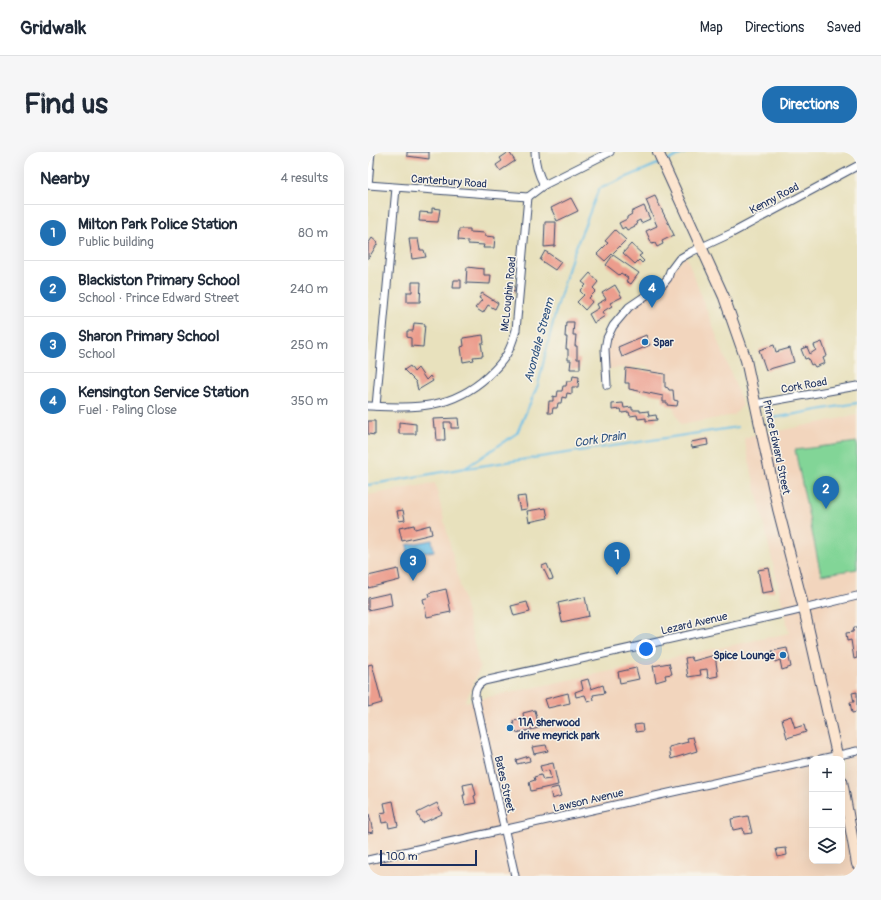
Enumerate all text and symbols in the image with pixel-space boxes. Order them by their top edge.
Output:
text: Gridwalk [20,16,86,40]
text: Map [700,19,723,36]
text: Directions [745,19,804,36]
text: Saved [826,19,861,36]
button: Directions [762,86,857,123]
text: Find us [24,87,108,122]
text: Nearby [40,168,89,189]
text: 4 results [281,170,328,186]
street label: Canterbury Road [411,172,487,191]
street label: Kenny Road [747,180,801,217]
text: Milton Park Police Station [78,215,238,234]
text: 1 [50,225,56,241]
text: 80 m [298,225,328,241]
text: Public building [78,234,154,250]
street label: McLoughin Road [498,256,519,332]
text: Blackiston Primary School [78,271,240,290]
pin: 4 [639,275,665,308]
text: 2 [49,281,57,297]
text: 240 m [290,281,328,297]
text: School · Prince Edward Street [78,290,239,306]
water label: Avondale Stream [521,295,558,384]
text: Sharon Primary School [78,327,220,346]
place label: Spar [653,336,675,349]
text: 3 [49,337,57,353]
text: 250 m [290,337,328,353]
marker: Spar [640,337,650,347]
text: School [78,346,115,362]
street label: Cork Road [780,375,828,396]
text: Kensington Service Station [78,383,249,402]
text: 4 [49,393,57,409]
text: 350 m [290,393,328,409]
street label: Prince Edward Street [760,399,793,496]
text: Fuel · Paling Close [78,402,177,418]
water label: Cork Drain [573,428,628,451]
pin: 2 [813,476,839,509]
pin: 1 [604,542,630,575]
pin: 3 [400,548,426,581]
street label: Lezard Avenue [660,609,729,637]
your location [636,639,656,659]
place label: Spice Lounge [713,649,776,662]
marker: Spice Lounge [778,650,788,660]
place label: 11A sherwood drive meyrick park [518,716,600,742]
marker: 11A sherwood drive meyrick park [505,723,515,733]
street label: Bates Street [492,754,517,814]
map controls [809,756,845,864]
button: + [809,756,845,792]
street label: Lawson Avenue [552,786,625,815]
button: − [809,792,845,828]
button: layers [809,828,845,864]
scale bar [380,848,477,867]
text: 100 m [386,850,417,863]

